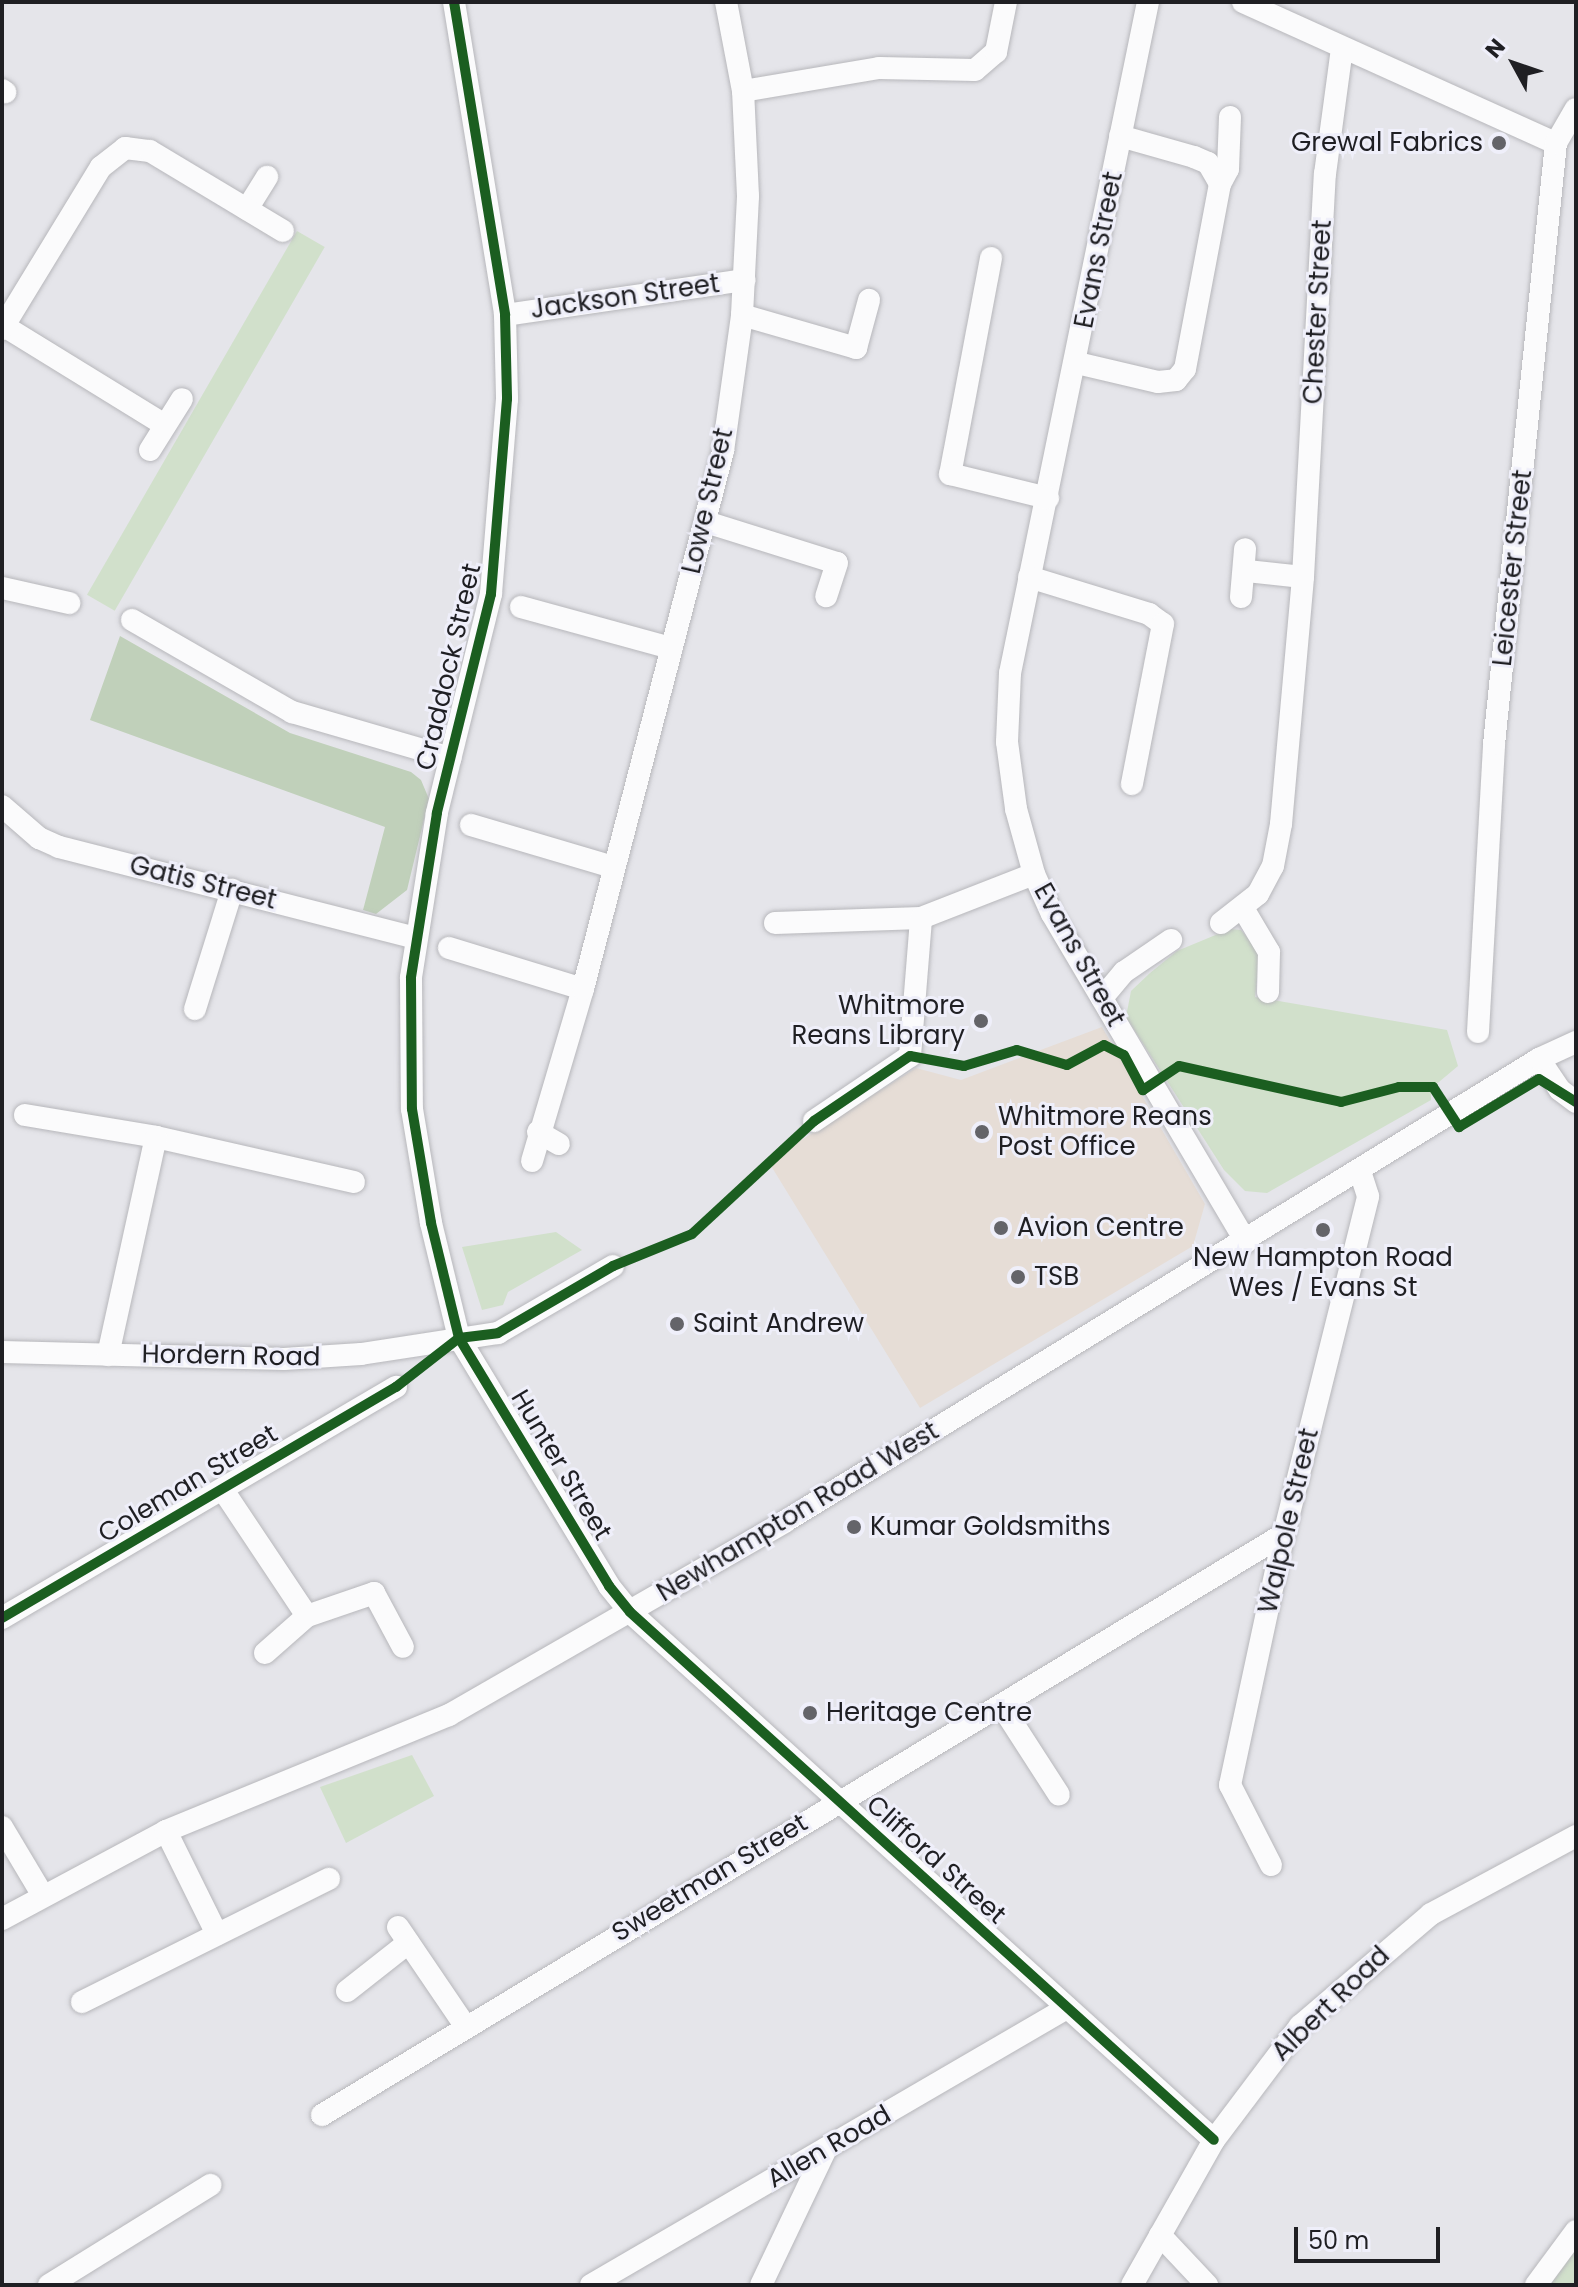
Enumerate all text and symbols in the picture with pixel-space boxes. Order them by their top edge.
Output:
north arrow [1474,24,1554,104]
text: N [1478,32,1512,65]
place label: Grewal Fabrics [1291,127,1483,159]
marker: Grewal Fabrics [1490,134,1508,152]
street label: Evans Street [1069,169,1129,331]
street label: Chester Street [1298,219,1338,405]
street label: Jackson Street [529,268,721,326]
street label: Lowe Street [676,425,740,577]
street label: Leicester Street [1487,468,1539,668]
street label: Craddock Street [410,561,488,773]
street label: Gatis Street [126,850,280,916]
street label: Evans Street [1027,878,1131,1032]
place label: Whitmore Reans Library [792,990,965,1052]
marker: Whitmore Reans Library [972,1012,990,1030]
place label: Whitmore Reans Post Office [998,1101,1212,1162]
marker: Whitmore Reans Post Office [973,1123,991,1141]
place label: Avion Centre [1017,1212,1184,1244]
marker: Avion Centre [992,1219,1010,1237]
marker: New Hampton Road Wes / Evans St [1314,1221,1332,1239]
place label: New Hampton Road Wes / Evans St [1193,1242,1453,1304]
place label: TSB [1034,1261,1079,1293]
marker: TSB [1009,1268,1027,1286]
place label: Saint Andrew [693,1308,864,1340]
marker: Saint Andrew [668,1315,686,1333]
street label: Hordern Road [141,1339,321,1373]
street label: Hunter Street [504,1384,618,1546]
street label: Newhampton Road West [652,1415,944,1609]
street label: Coleman Street [93,1418,283,1550]
street label: Walpole Street [1253,1425,1325,1617]
place label: Kumar Goldsmiths [870,1511,1110,1543]
marker: Kumar Goldsmiths [845,1518,863,1536]
place label: Heritage Centre [826,1697,1032,1729]
marker: Heritage Centre [801,1704,819,1722]
street label: Clifford Street [860,1789,1012,1931]
street label: Sweetman Street [607,1807,813,1949]
street label: Albert Road [1266,1940,1396,2068]
street label: Allen Road [762,2099,896,2195]
scale bar [1298,2211,1444,2261]
text: 50 m [1308,2224,1369,2257]

